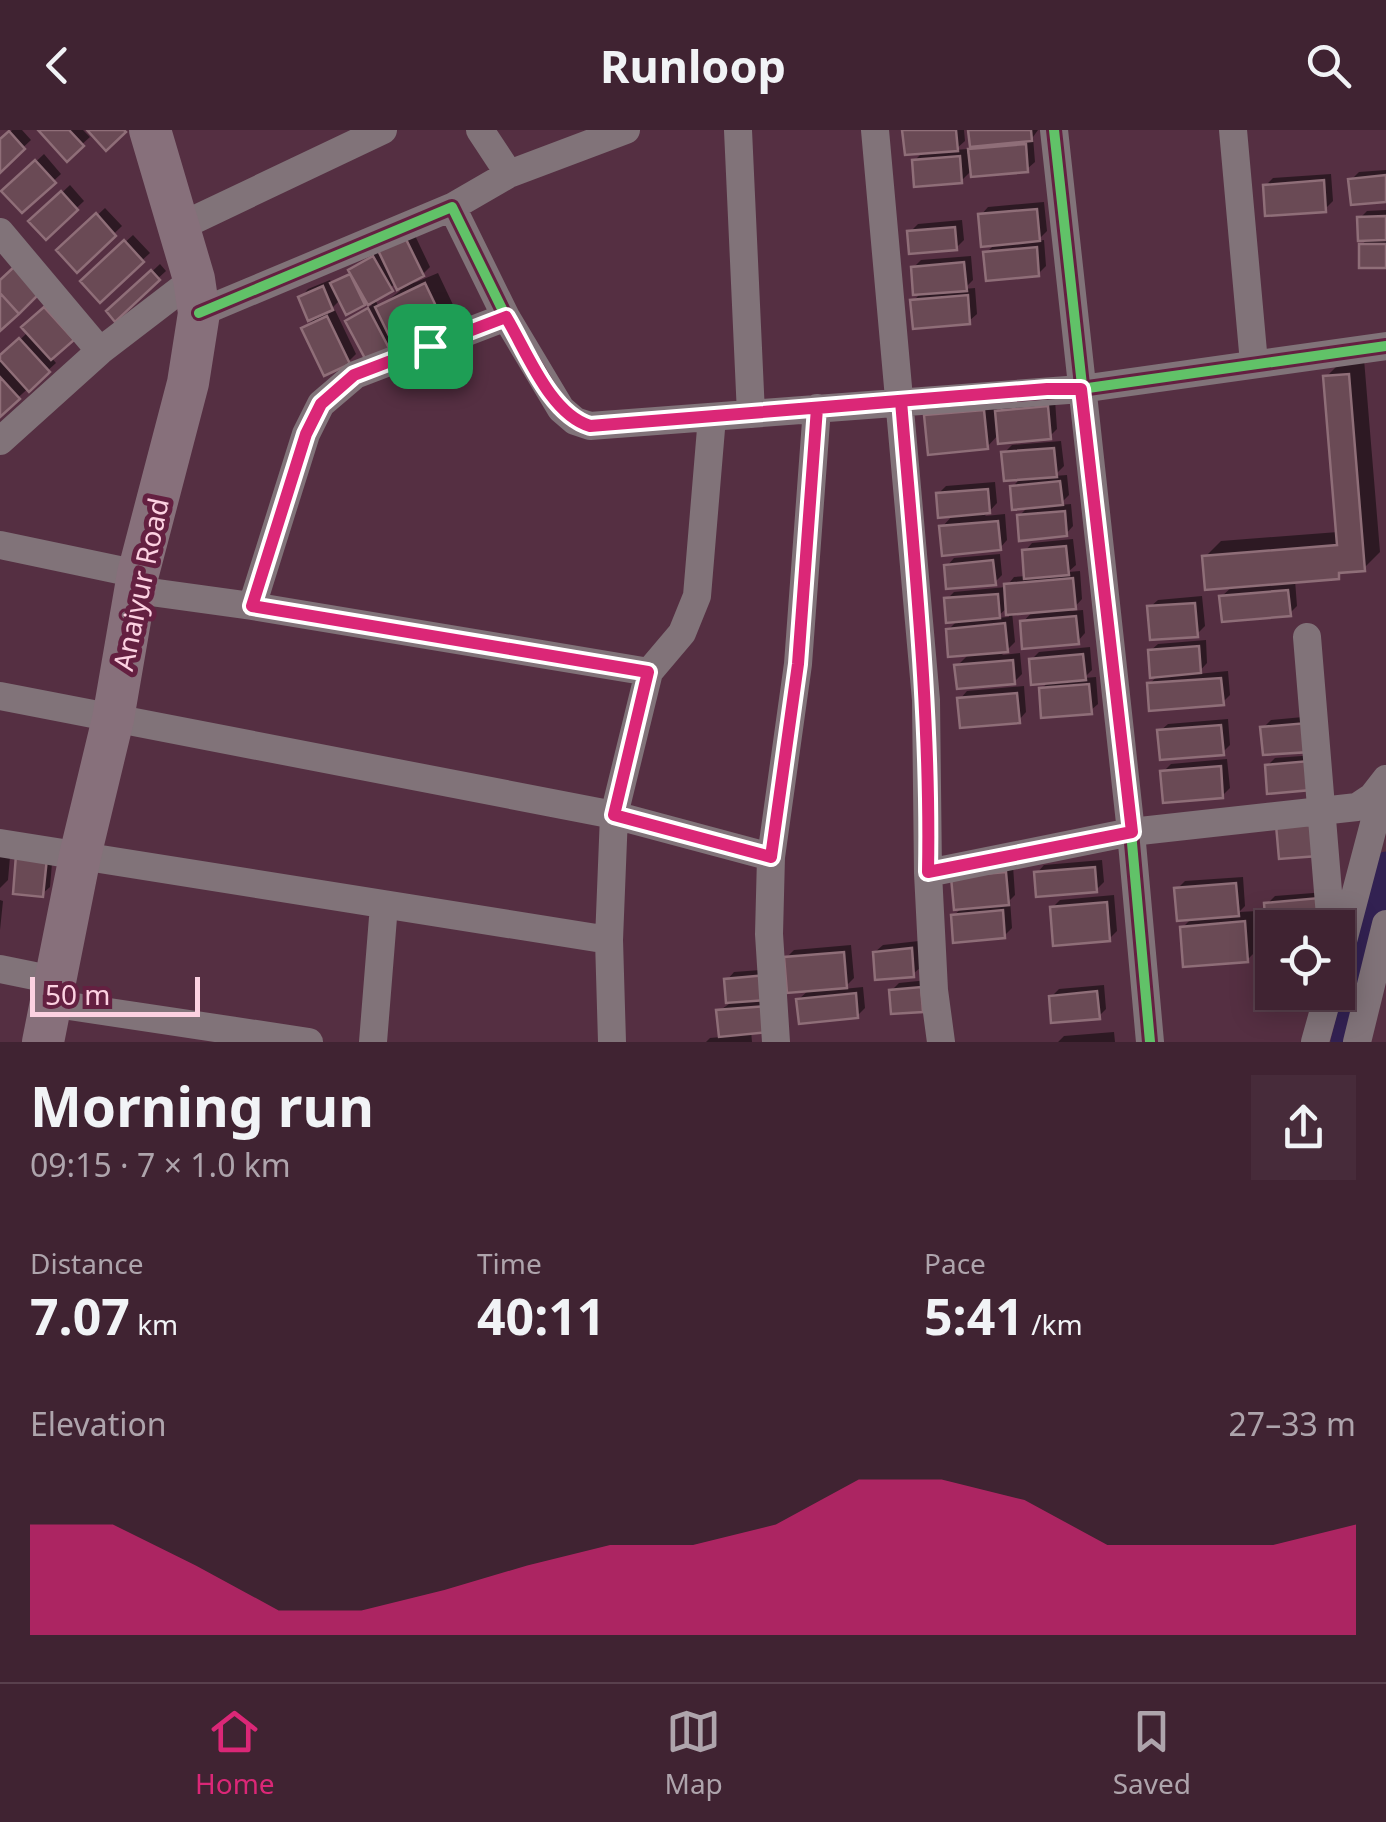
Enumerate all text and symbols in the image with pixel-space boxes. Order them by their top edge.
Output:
text: Runloop [600,35,786,96]
icon: back [30,38,85,93]
icon: search [1301,38,1356,93]
pin [388,304,473,389]
icon: arrive [403,319,458,374]
street label: Anaiyur Road [103,494,177,674]
map controls [1255,910,1355,1010]
button: locate [1255,910,1355,1010]
scale bar [30,972,200,1016]
text: 50 m [45,975,111,1013]
text: Morning run [30,1068,374,1143]
button: share [1251,1075,1356,1180]
text: 09:15 · 7 × 1.0 km [30,1143,291,1186]
text: Distance [30,1244,143,1282]
text: Time [477,1244,542,1282]
text: Pace [924,1244,986,1282]
text: 7.07 [30,1282,130,1350]
text: 40:11 [477,1282,605,1350]
text: 5:41 [924,1282,1024,1350]
text: km [130,1305,178,1343]
text: /km [1024,1305,1083,1343]
text: Elevation [30,1402,167,1445]
text: 27–33 m [1229,1402,1356,1445]
tab: Home [195,1704,275,1802]
tab: Map [665,1704,723,1802]
tab: Saved [1113,1704,1191,1802]

